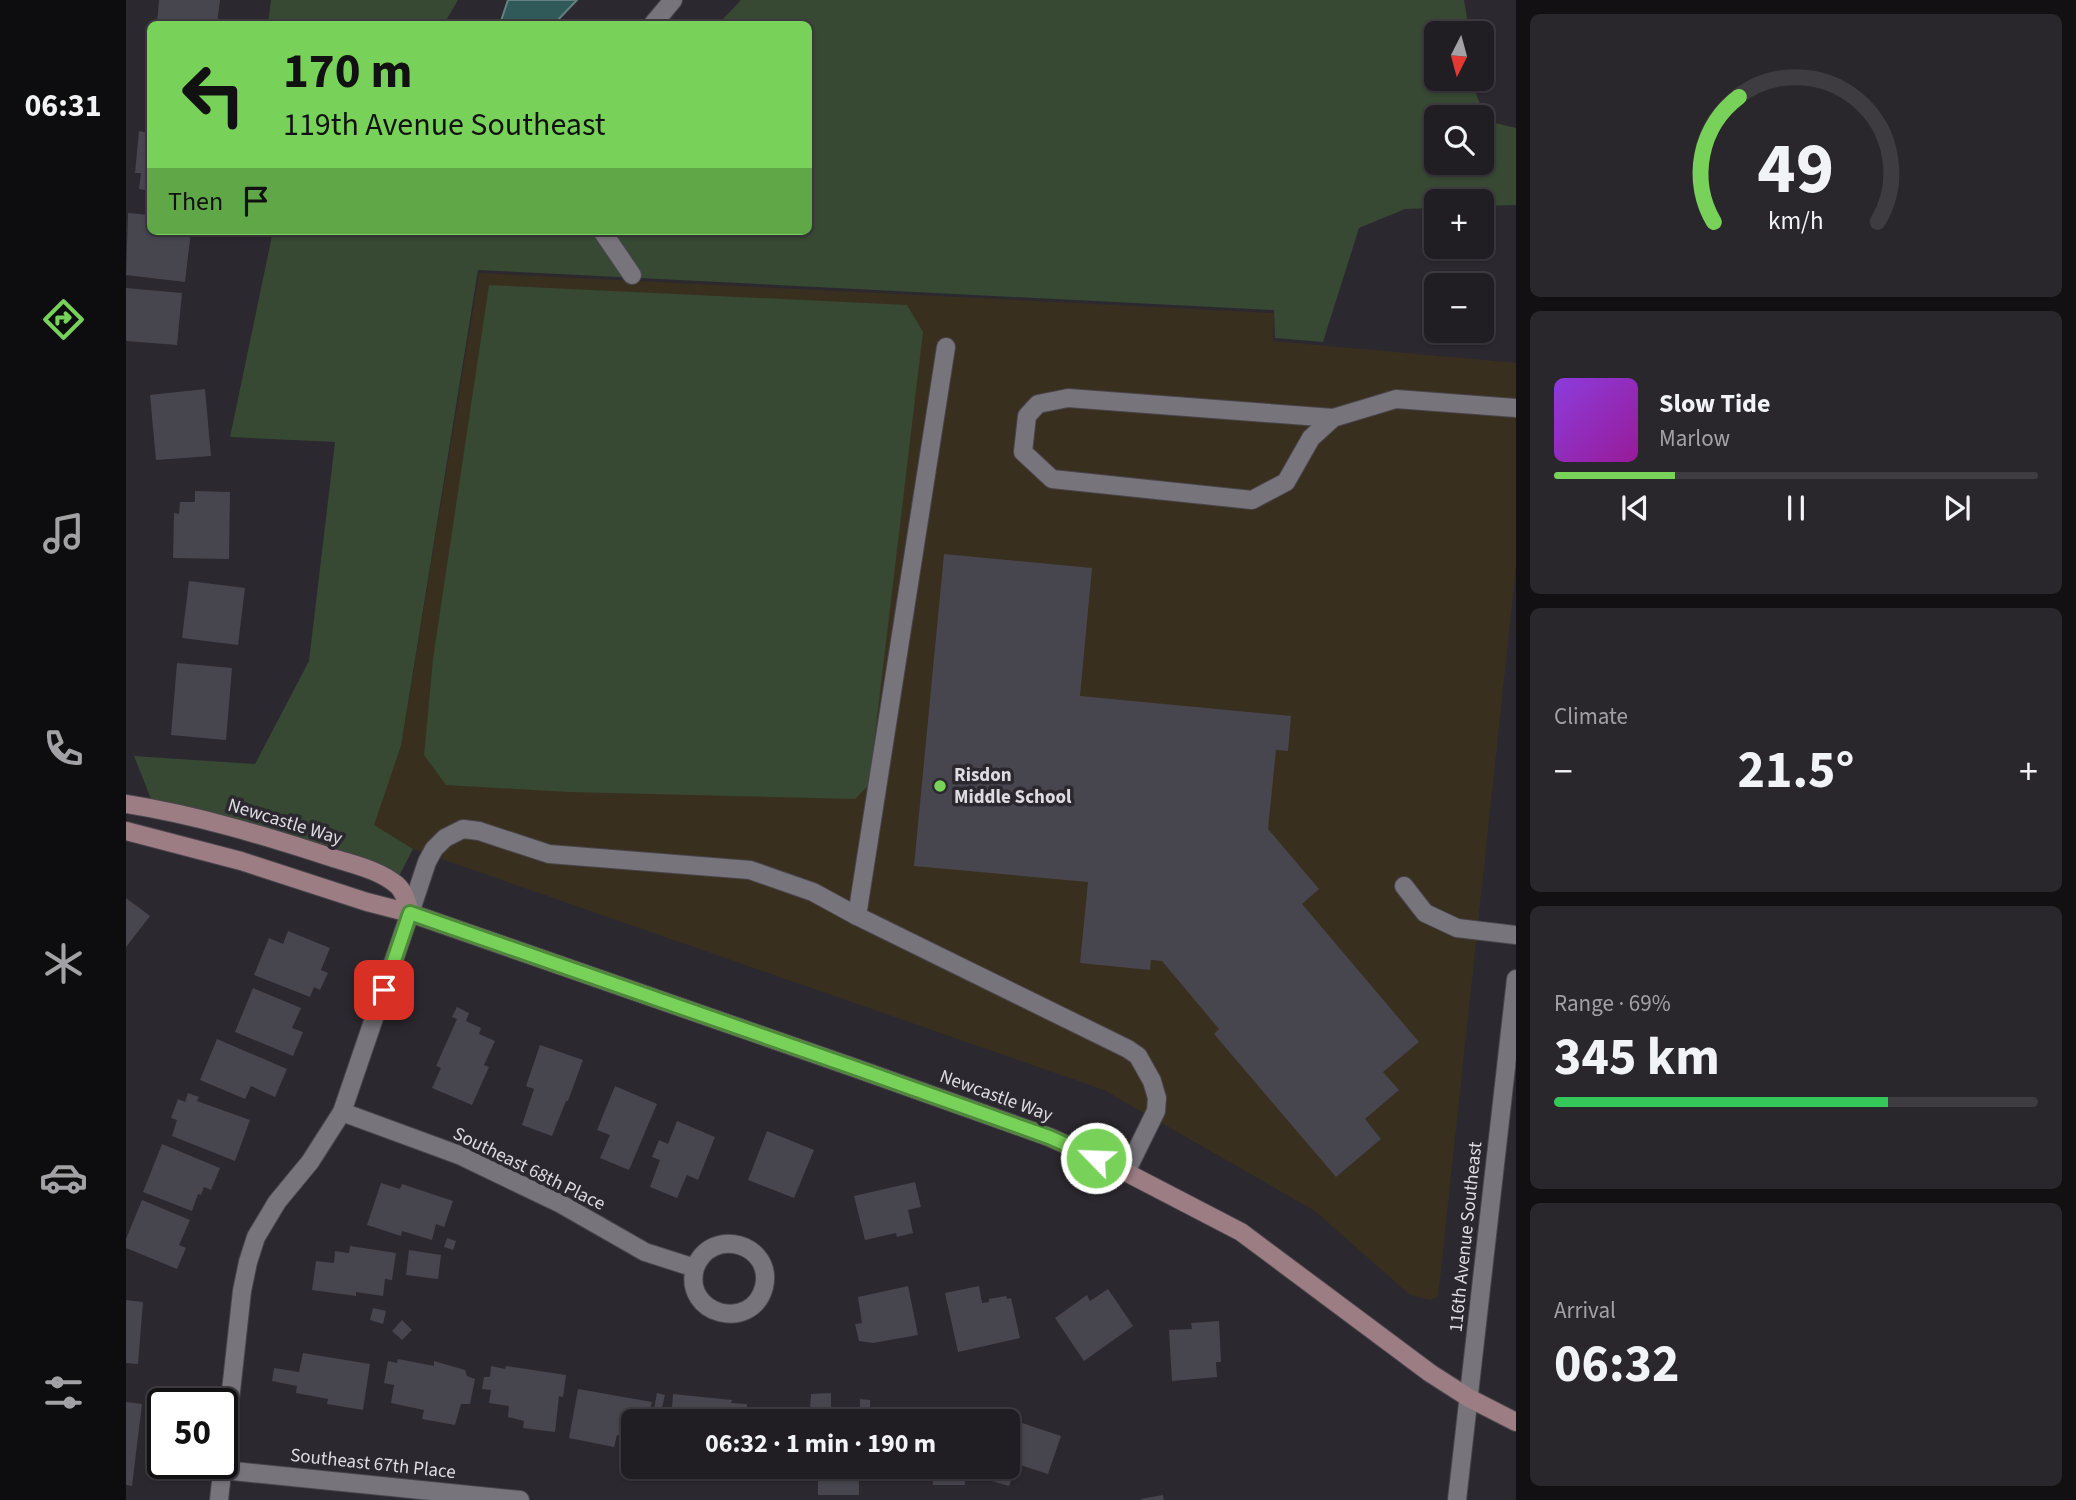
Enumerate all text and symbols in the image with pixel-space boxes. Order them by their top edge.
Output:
north arrow [1424,21,1494,91]
map controls [1424,21,1494,343]
text: 170 m [283,37,412,107]
icon: left [168,49,259,140]
text: 06:31 [24,83,102,129]
text: 119th Avenue Southeast [283,102,606,148]
button: search [1424,105,1494,175]
text: 49 [1758,117,1834,221]
icon: arrive [237,182,275,220]
text: Then [168,183,223,220]
button: + [1424,189,1494,259]
text: km/h [1768,202,1824,238]
button: − [1424,273,1494,343]
icon: directions [39,295,88,344]
text: Slow Tide [1659,385,1770,422]
text: Marlow [1659,422,1730,455]
icon: previous [1616,489,1654,527]
icon: pause [1777,489,1815,527]
icon: next [1938,489,1976,527]
icon: music [39,509,88,558]
text: Climate [1554,700,1628,733]
icon: phone [39,724,88,773]
text: 21.5° [1738,734,1854,808]
text: − [1554,745,1573,799]
text: + [2019,745,2038,799]
place label: Risdon Middle School [954,762,1072,811]
marker: Risdon Middle School [932,778,948,794]
street label: Newcastle Way [224,792,346,852]
icon: climate [39,939,88,988]
pin [354,960,414,1020]
icon: arrive [365,971,403,1009]
text: Range · 69% [1554,987,1671,1020]
text: 345 km [1554,1021,1720,1095]
street label: Newcastle Way [936,1063,1056,1129]
street label: Southeast 68th Place [448,1120,610,1218]
position arrow [1059,1121,1133,1195]
street label: 116th Avenue Southeast [1443,1140,1489,1334]
icon: car [39,1153,88,1202]
text: Arrival [1554,1294,1616,1327]
text: 06:32 [1554,1328,1679,1402]
icon: filters [39,1368,88,1417]
speed limit sign: 50 [147,1388,238,1479]
text: 06:32 · 1 min · 190 m [705,1425,936,1462]
street label: Southeast 67th Place [289,1442,457,1486]

